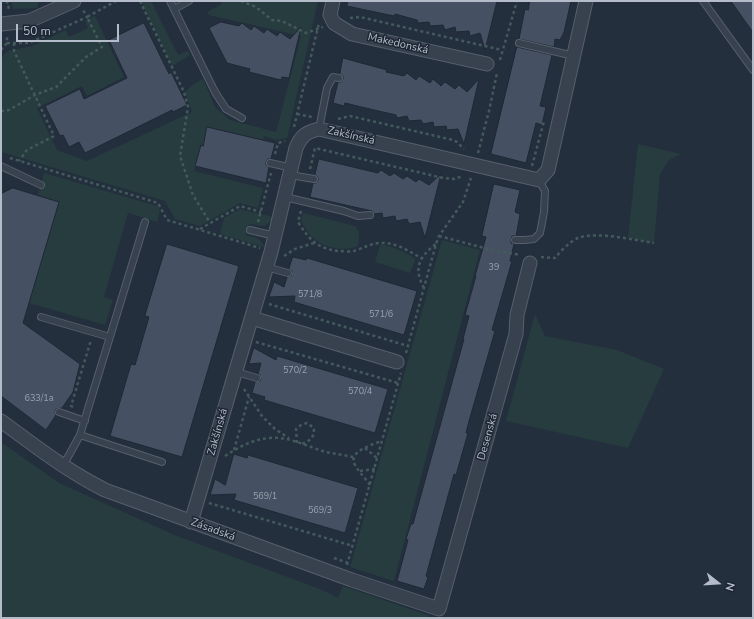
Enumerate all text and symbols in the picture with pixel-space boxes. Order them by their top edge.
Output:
scale bar [18,16,121,42]
text: 50 m [23,23,51,39]
street label: Makedonská [366,31,430,57]
street label: Zakšínská [326,124,376,148]
house number: 39 [489,263,499,273]
house number: 571/8 [298,290,322,300]
house number: 571/6 [369,310,393,320]
house number: 570/2 [283,366,307,376]
house number: 570/4 [348,387,372,397]
house number: 633/1a [25,394,53,404]
street label: Zakšínská [205,407,231,457]
street label: Desenská [475,412,501,462]
house number: 569/1 [253,492,277,502]
house number: 569/3 [308,506,332,516]
street label: Zásadská [189,516,237,544]
north arrow [698,563,738,603]
text: N [722,581,738,593]

